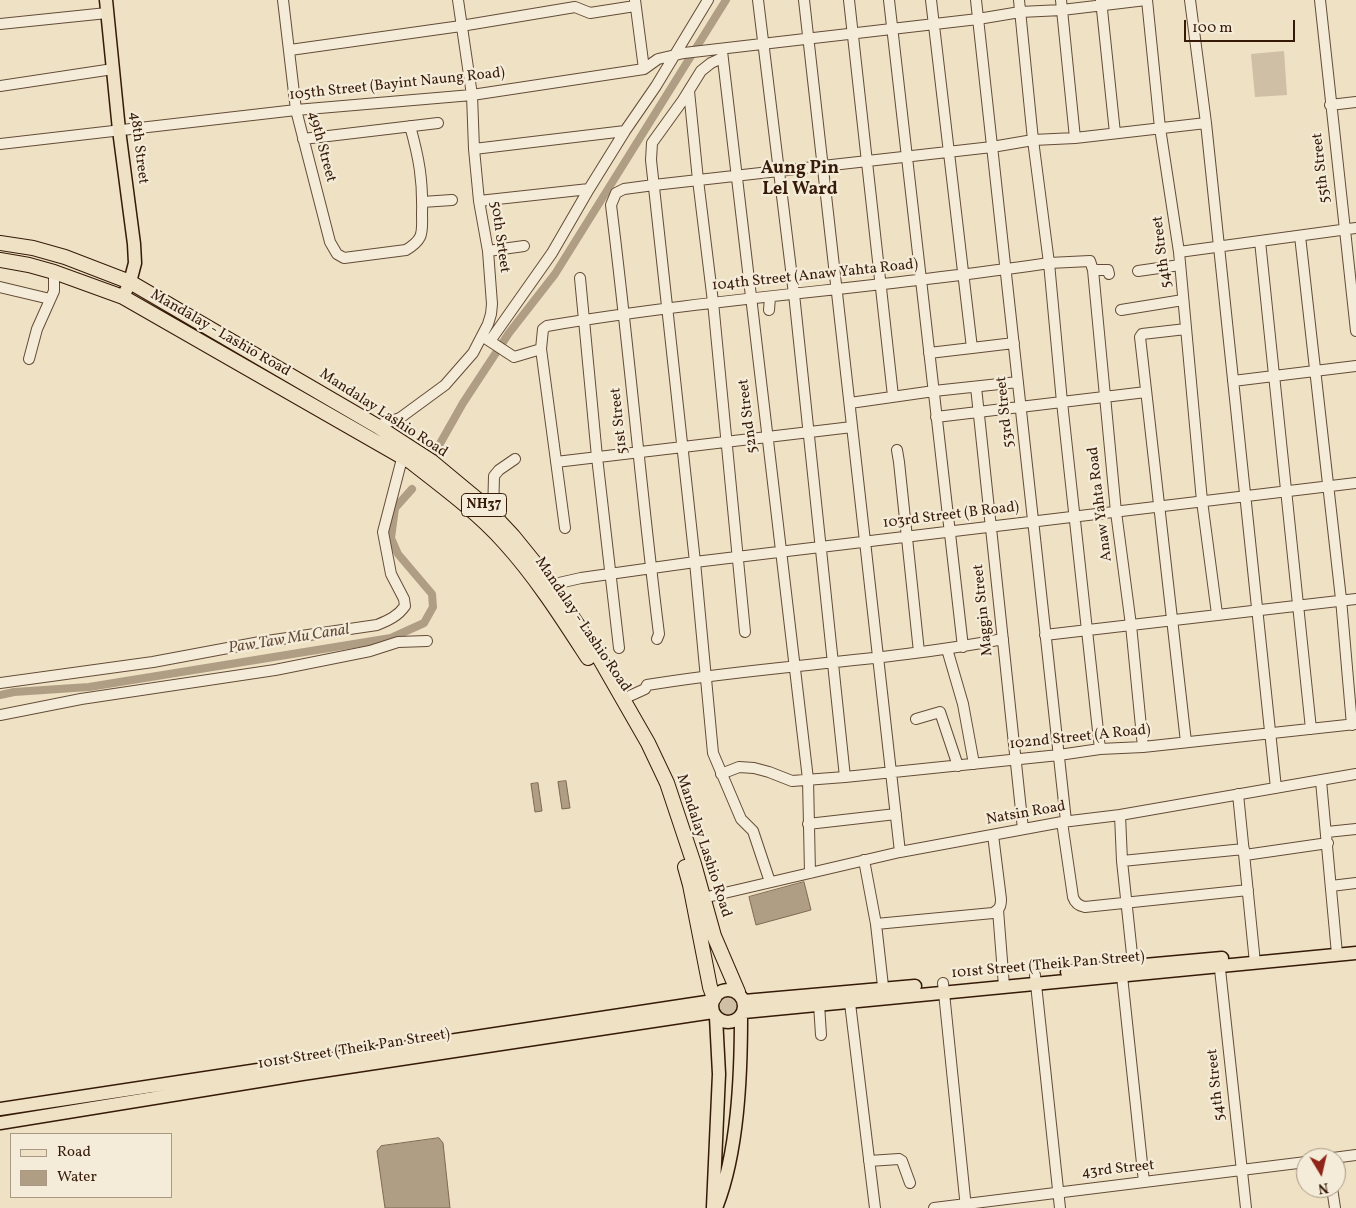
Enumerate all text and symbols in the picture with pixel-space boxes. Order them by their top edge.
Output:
scale bar [1186,10,1297,42]
text: 100 m [1192,18,1232,39]
street label: 105th Street (Bayint Naung Road) [288,65,506,105]
street label: 49th Street [303,110,339,184]
street label: 48th Street [125,111,151,185]
street label: 55th Street [1309,132,1335,204]
district label: Aung Pin Lel Ward [761,159,839,202]
street label: 50th Srteet [485,200,513,274]
street label: 54th Street [1150,215,1176,289]
street label: 104th Street (Anaw Yahta Road) [711,256,919,296]
street label: Mandalay - Lashio Road [147,287,293,381]
street label: Mandalay Lashio Road [315,366,451,462]
street label: 53rd Street [993,375,1019,449]
street label: 52nd Street [735,378,763,454]
street label: 51st Street [608,387,632,455]
street label: Anaw Yahta Road [1085,446,1117,562]
road number: NH37 [462,494,506,516]
street label: 103rd Street (B Road) [882,499,1020,533]
street label: Mandalay - Lashio Road [530,554,634,696]
street label: Maggin Street [970,563,998,657]
water label: Paw Taw Mu Canal [227,621,351,659]
street label: 102nd Street (A Road) [1009,722,1151,754]
street label: Mandalay Lashio Road [671,772,735,920]
street label: Natsin Road [985,798,1067,830]
street label: 101st Street (Theik Pan Street) [951,949,1145,983]
street label: 101st Street (Theik Pan Street) [257,1026,451,1074]
street label: 54th Street [1204,1048,1230,1122]
legend [10,1133,172,1198]
text: Road [57,1142,91,1163]
north arrow [1296,1148,1346,1198]
street label: 43rd Street [1081,1157,1155,1183]
text: Water [57,1167,97,1188]
text: N [1317,1177,1330,1197]

